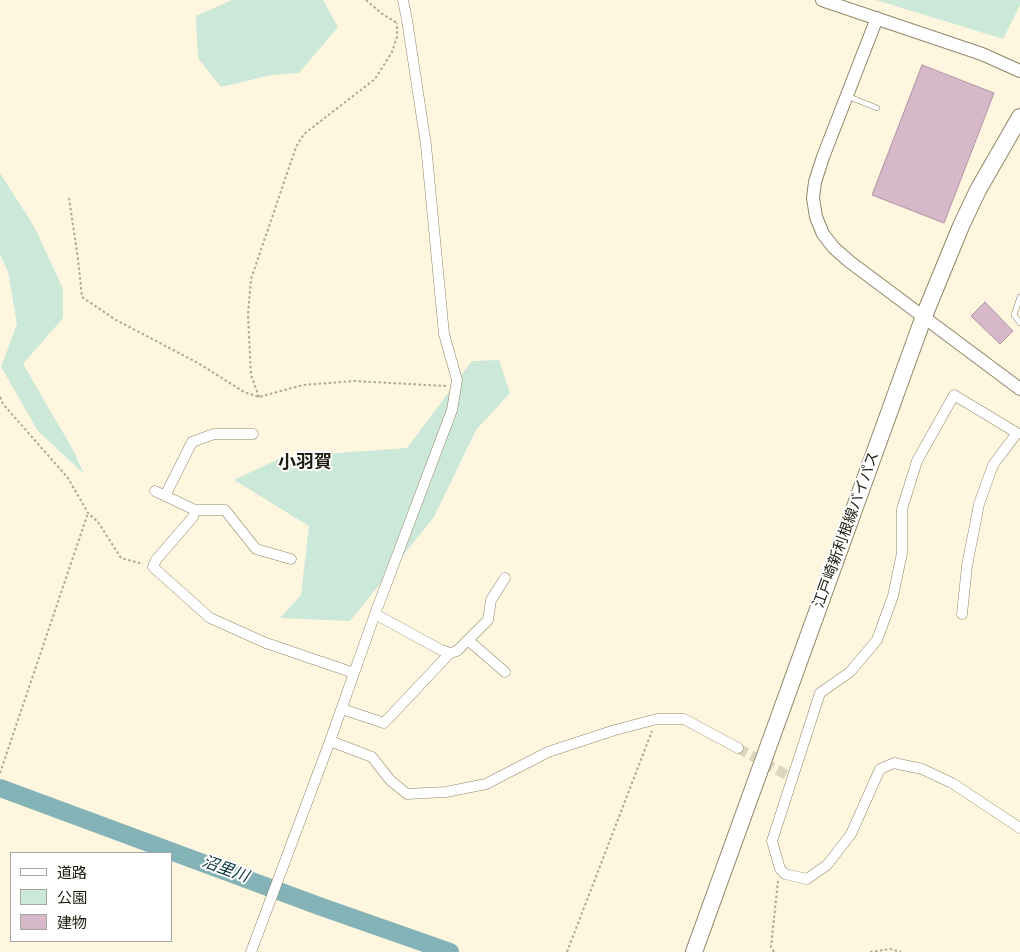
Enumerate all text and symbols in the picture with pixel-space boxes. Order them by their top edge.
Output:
street label: 江戸崎新利根線バイパス [810,449,884,611]
district label: 小羽賀 [278,452,332,474]
legend [10,852,172,942]
water label: 沼里川 [199,853,251,887]
text: 道路 [57,864,87,882]
text: 公園 [57,889,87,907]
text: 建物 [57,914,87,932]

